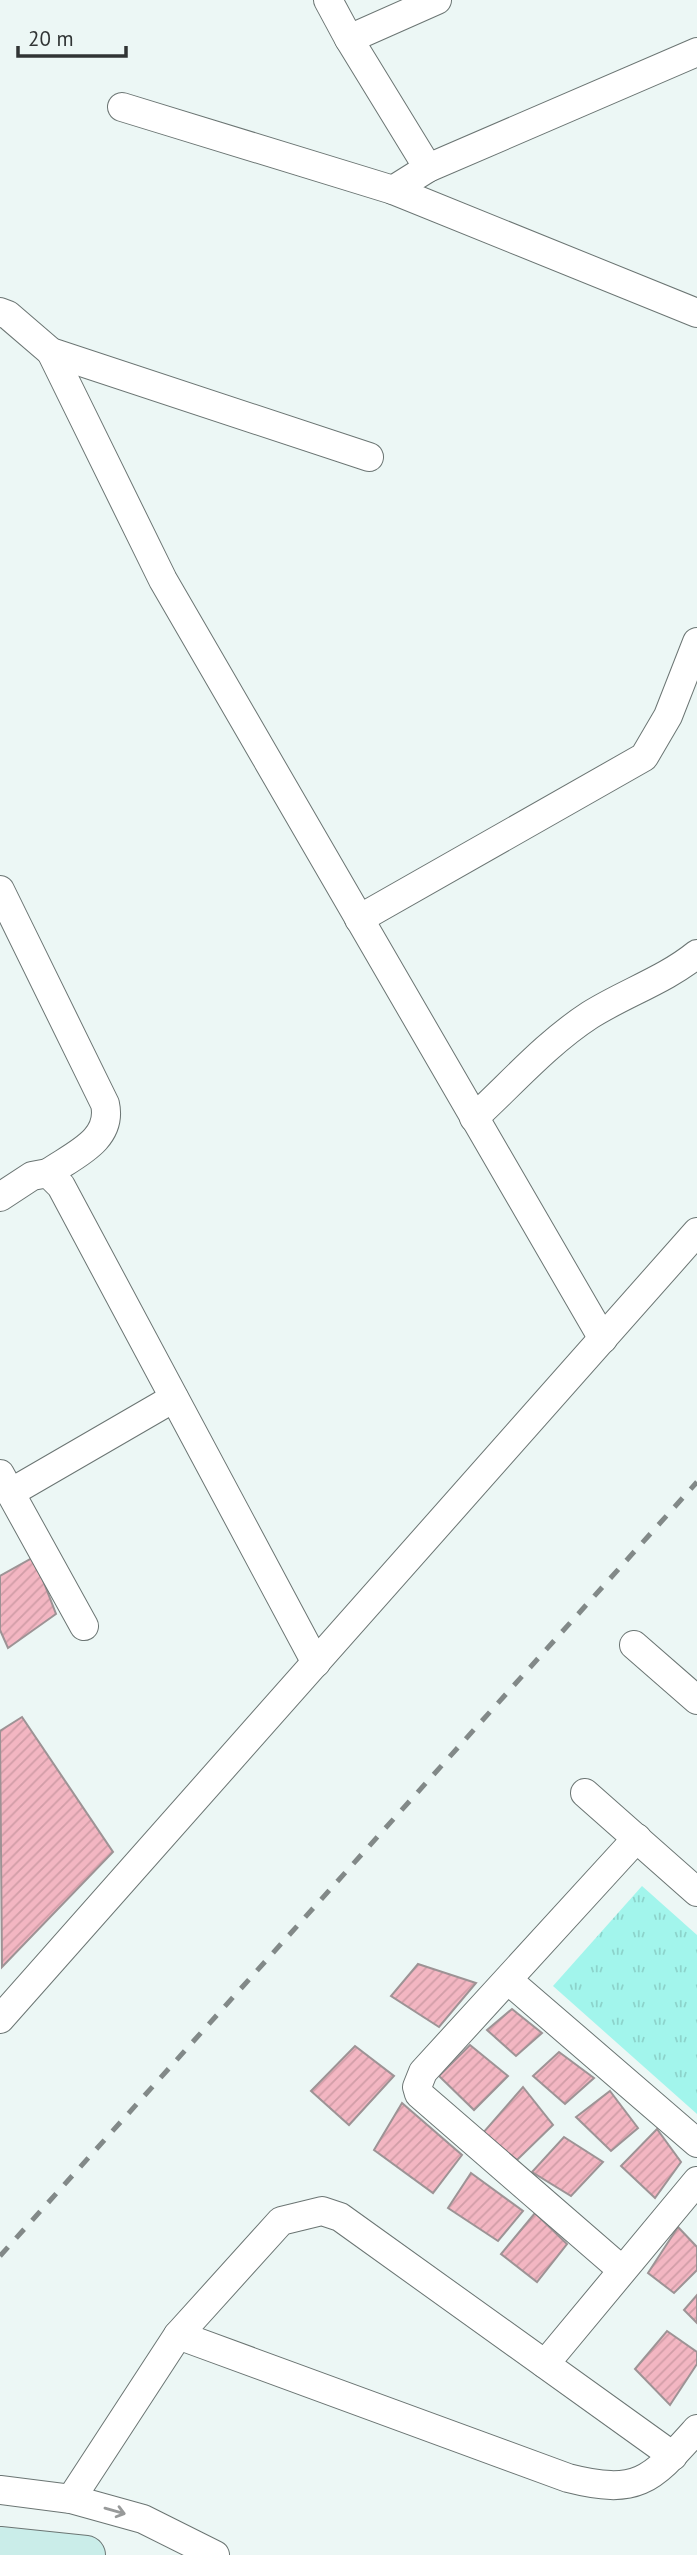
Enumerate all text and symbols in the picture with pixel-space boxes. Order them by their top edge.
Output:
scale bar [18,14,126,58]
text: 20 m [28,25,74,52]
one-way arrow [104,2506,126,2519]

